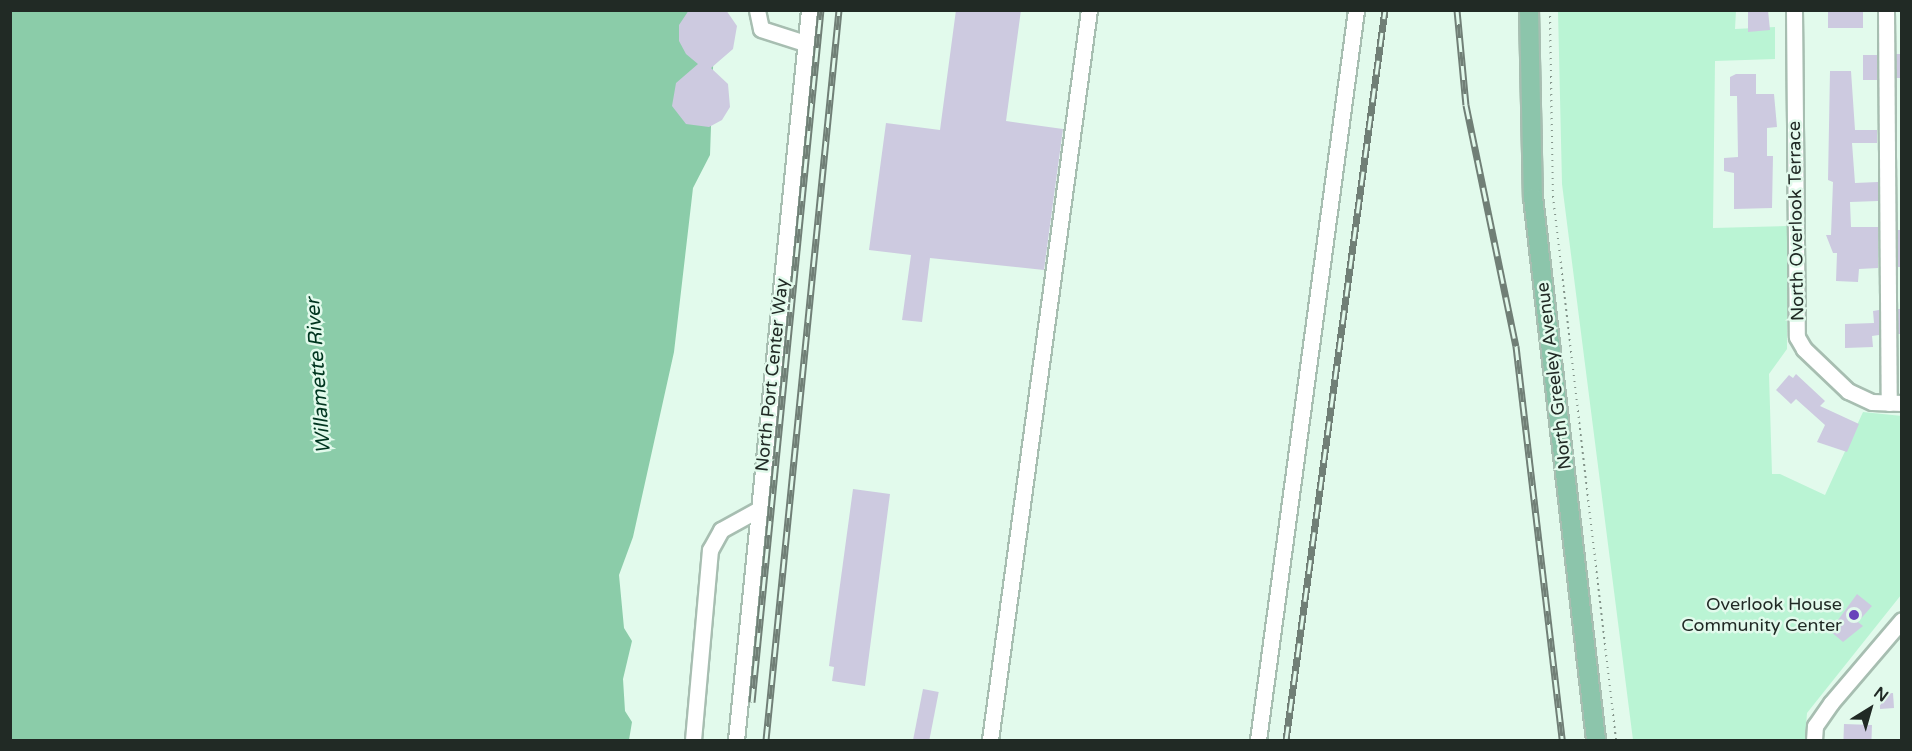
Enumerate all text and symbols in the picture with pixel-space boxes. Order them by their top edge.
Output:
street label: North Overlook Terrace [1783,121,1809,321]
street label: North Port Center Way [751,277,793,473]
street label: North Greeley Avenue [1532,281,1576,471]
water label: Willamette River [302,297,336,455]
place label: Overlook House Community Center [1681,594,1842,636]
marker: Overlook House Community Center [1847,608,1861,622]
north arrow [1840,679,1900,739]
text: N [1870,683,1892,706]

